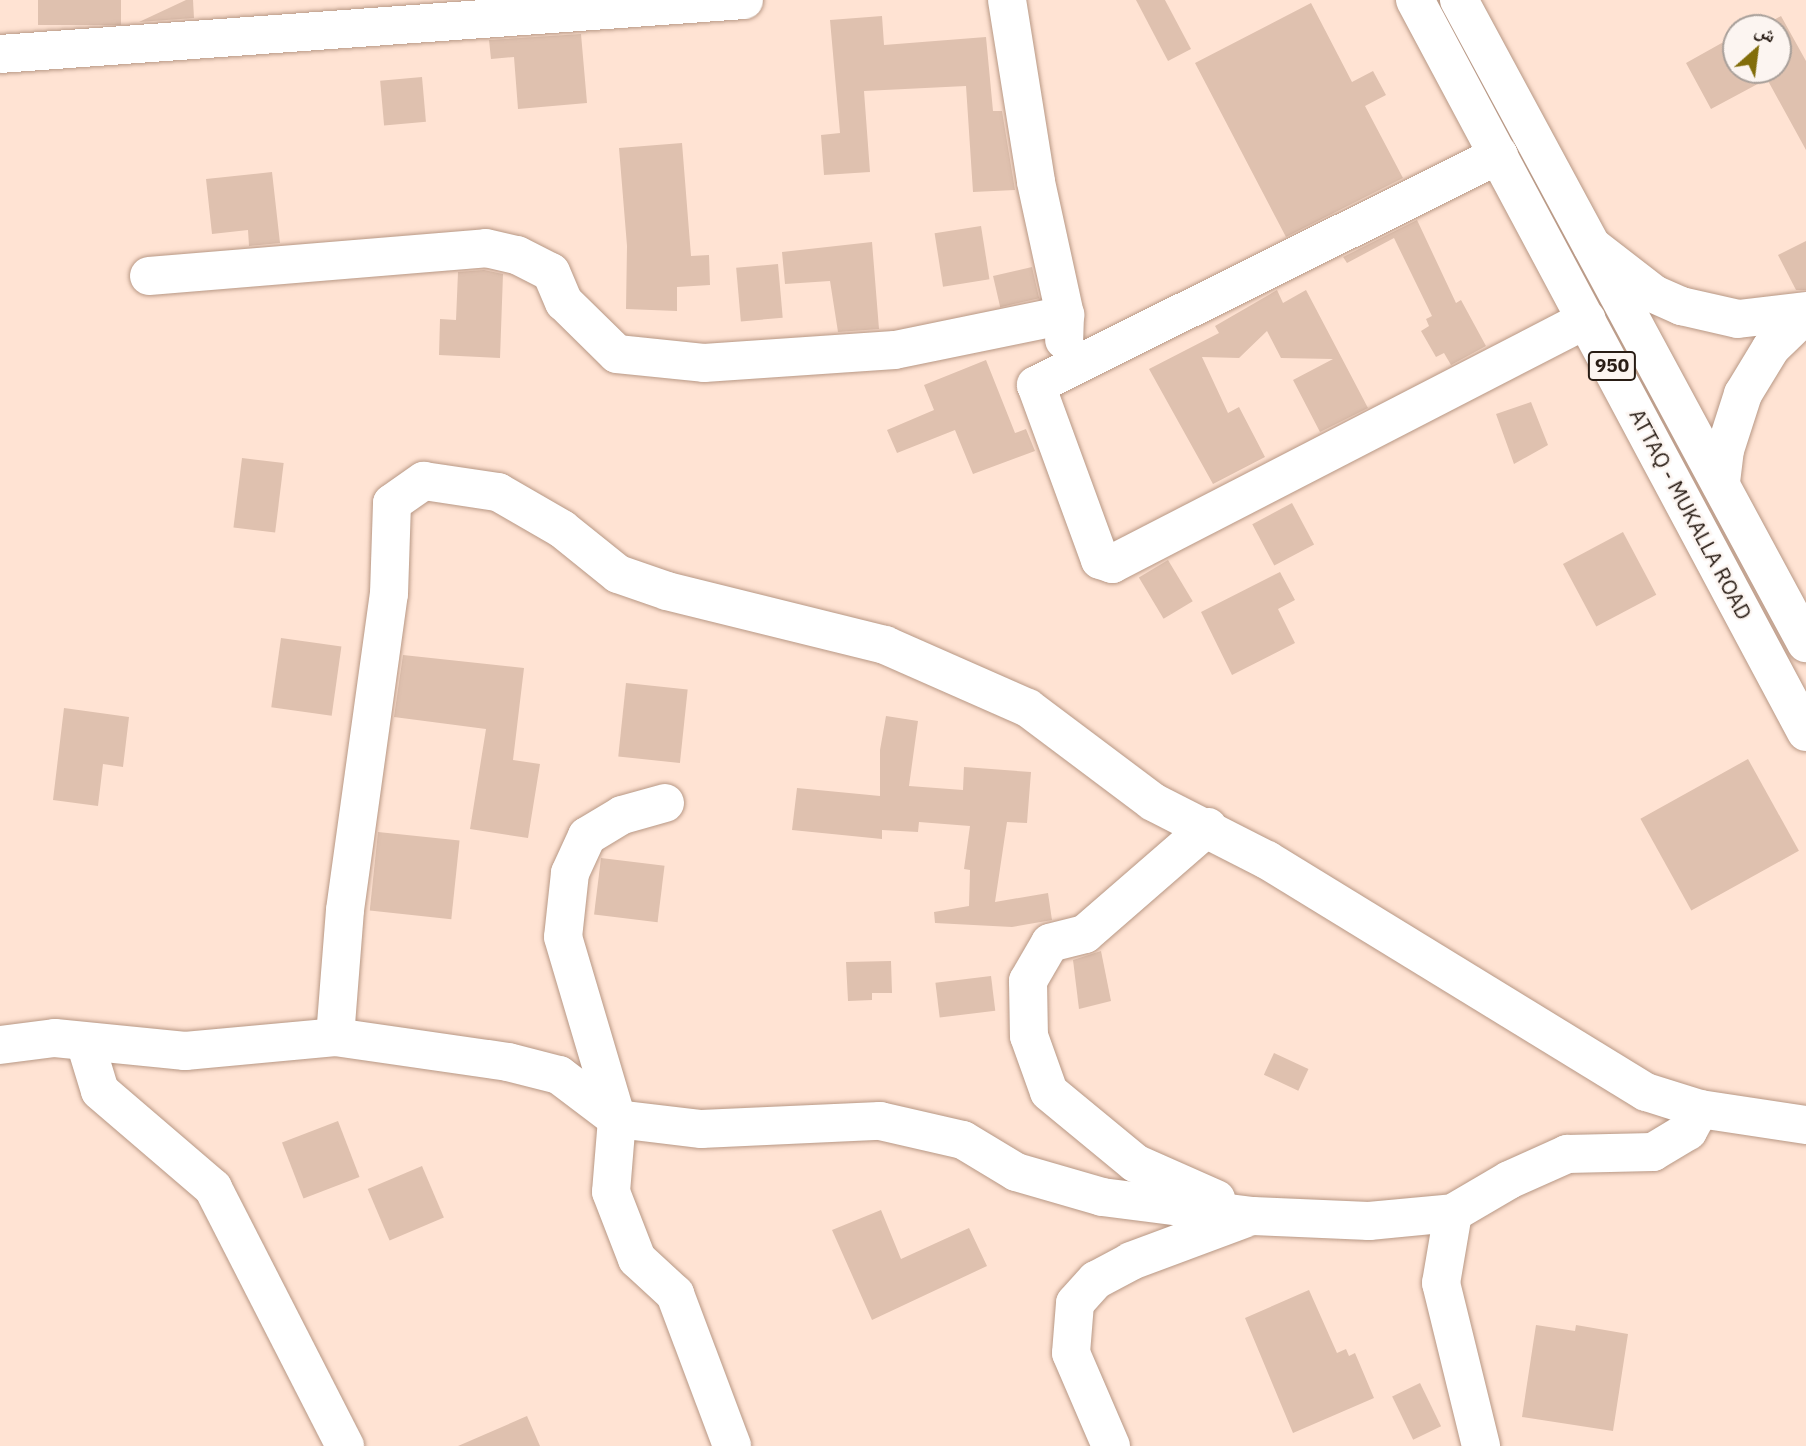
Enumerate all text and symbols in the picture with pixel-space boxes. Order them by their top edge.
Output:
north arrow [1722,14,1792,84]
text: ش [1751,17,1780,48]
road number: 950 [1588,350,1636,382]
street label: ATTAQ - MUKALLA ROAD [1625,404,1757,624]

